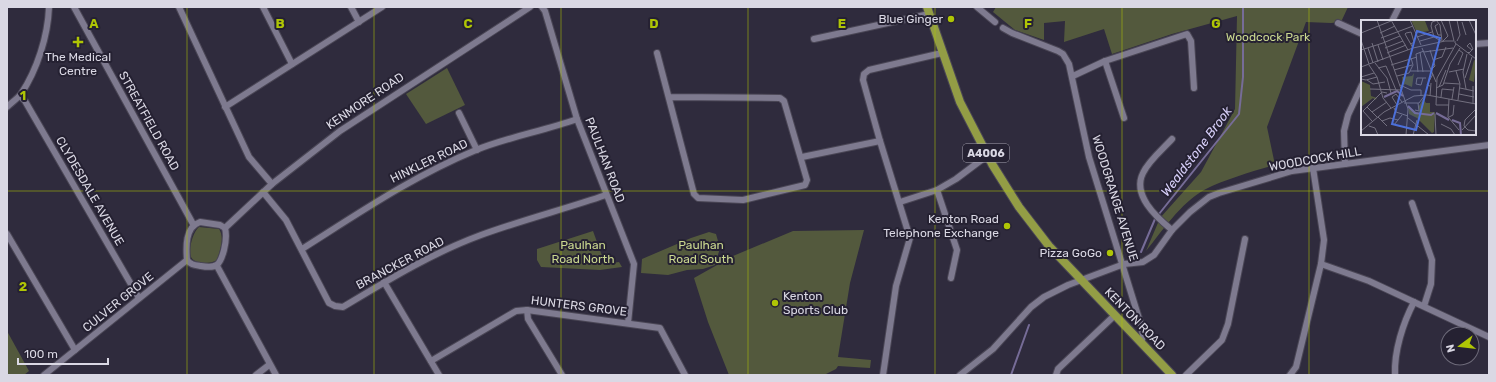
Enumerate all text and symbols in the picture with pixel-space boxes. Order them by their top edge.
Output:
place label: Blue Ginger [878,12,943,26]
marker: Blue Ginger [946,14,956,24]
text: A [89,16,99,31]
text: B [275,16,285,31]
text: C [463,16,473,31]
text: D [649,16,659,31]
text: E [838,16,846,31]
text: F [1024,16,1032,31]
text: G [1211,16,1221,31]
inset map [1361,20,1476,135]
park label: Woodcock Park [1226,30,1311,44]
marker: The Medical Centre [72,36,84,48]
place label: The Medical Centre [45,50,111,78]
street label: STREATFIELD ROAD [116,69,182,173]
street label: KENMORE ROAD [323,70,407,132]
text: 1 [20,88,26,103]
water label: Wealdstone Brook [1158,103,1235,199]
street label: PAULHAN ROAD [582,115,628,205]
street label: WOODGRANGE AVENUE [1089,133,1141,263]
street label: CLYDESDALE AVENUE [53,134,127,248]
street label: HINKLER ROAD [388,136,470,186]
road number: A4006 [963,144,1009,162]
street label: WOODCOCK HILL [1268,144,1363,174]
place label: Kenton Road Telephone Exchange [883,212,999,240]
marker: Kenton Road Telephone Exchange [1002,221,1012,231]
street label: BRANCKER ROAD [354,234,446,292]
park label: Paulhan Road North [551,238,615,266]
park label: Paulhan Road South [669,238,733,266]
place label: Pizza GoGo [1039,246,1102,260]
marker: Pizza GoGo [1105,248,1115,258]
street label: CULVER GROVE [80,269,156,335]
text: 2 [19,279,27,294]
street label: KENTON ROAD [1102,285,1168,353]
place label: Kenton Sports Club [783,289,848,317]
street label: HUNTERS GROVE [530,293,628,319]
marker: Kenton Sports Club [770,298,780,308]
north arrow [1440,326,1480,366]
scale bar [18,340,108,366]
text: N [1443,343,1458,354]
text: 100 m [24,347,58,361]

